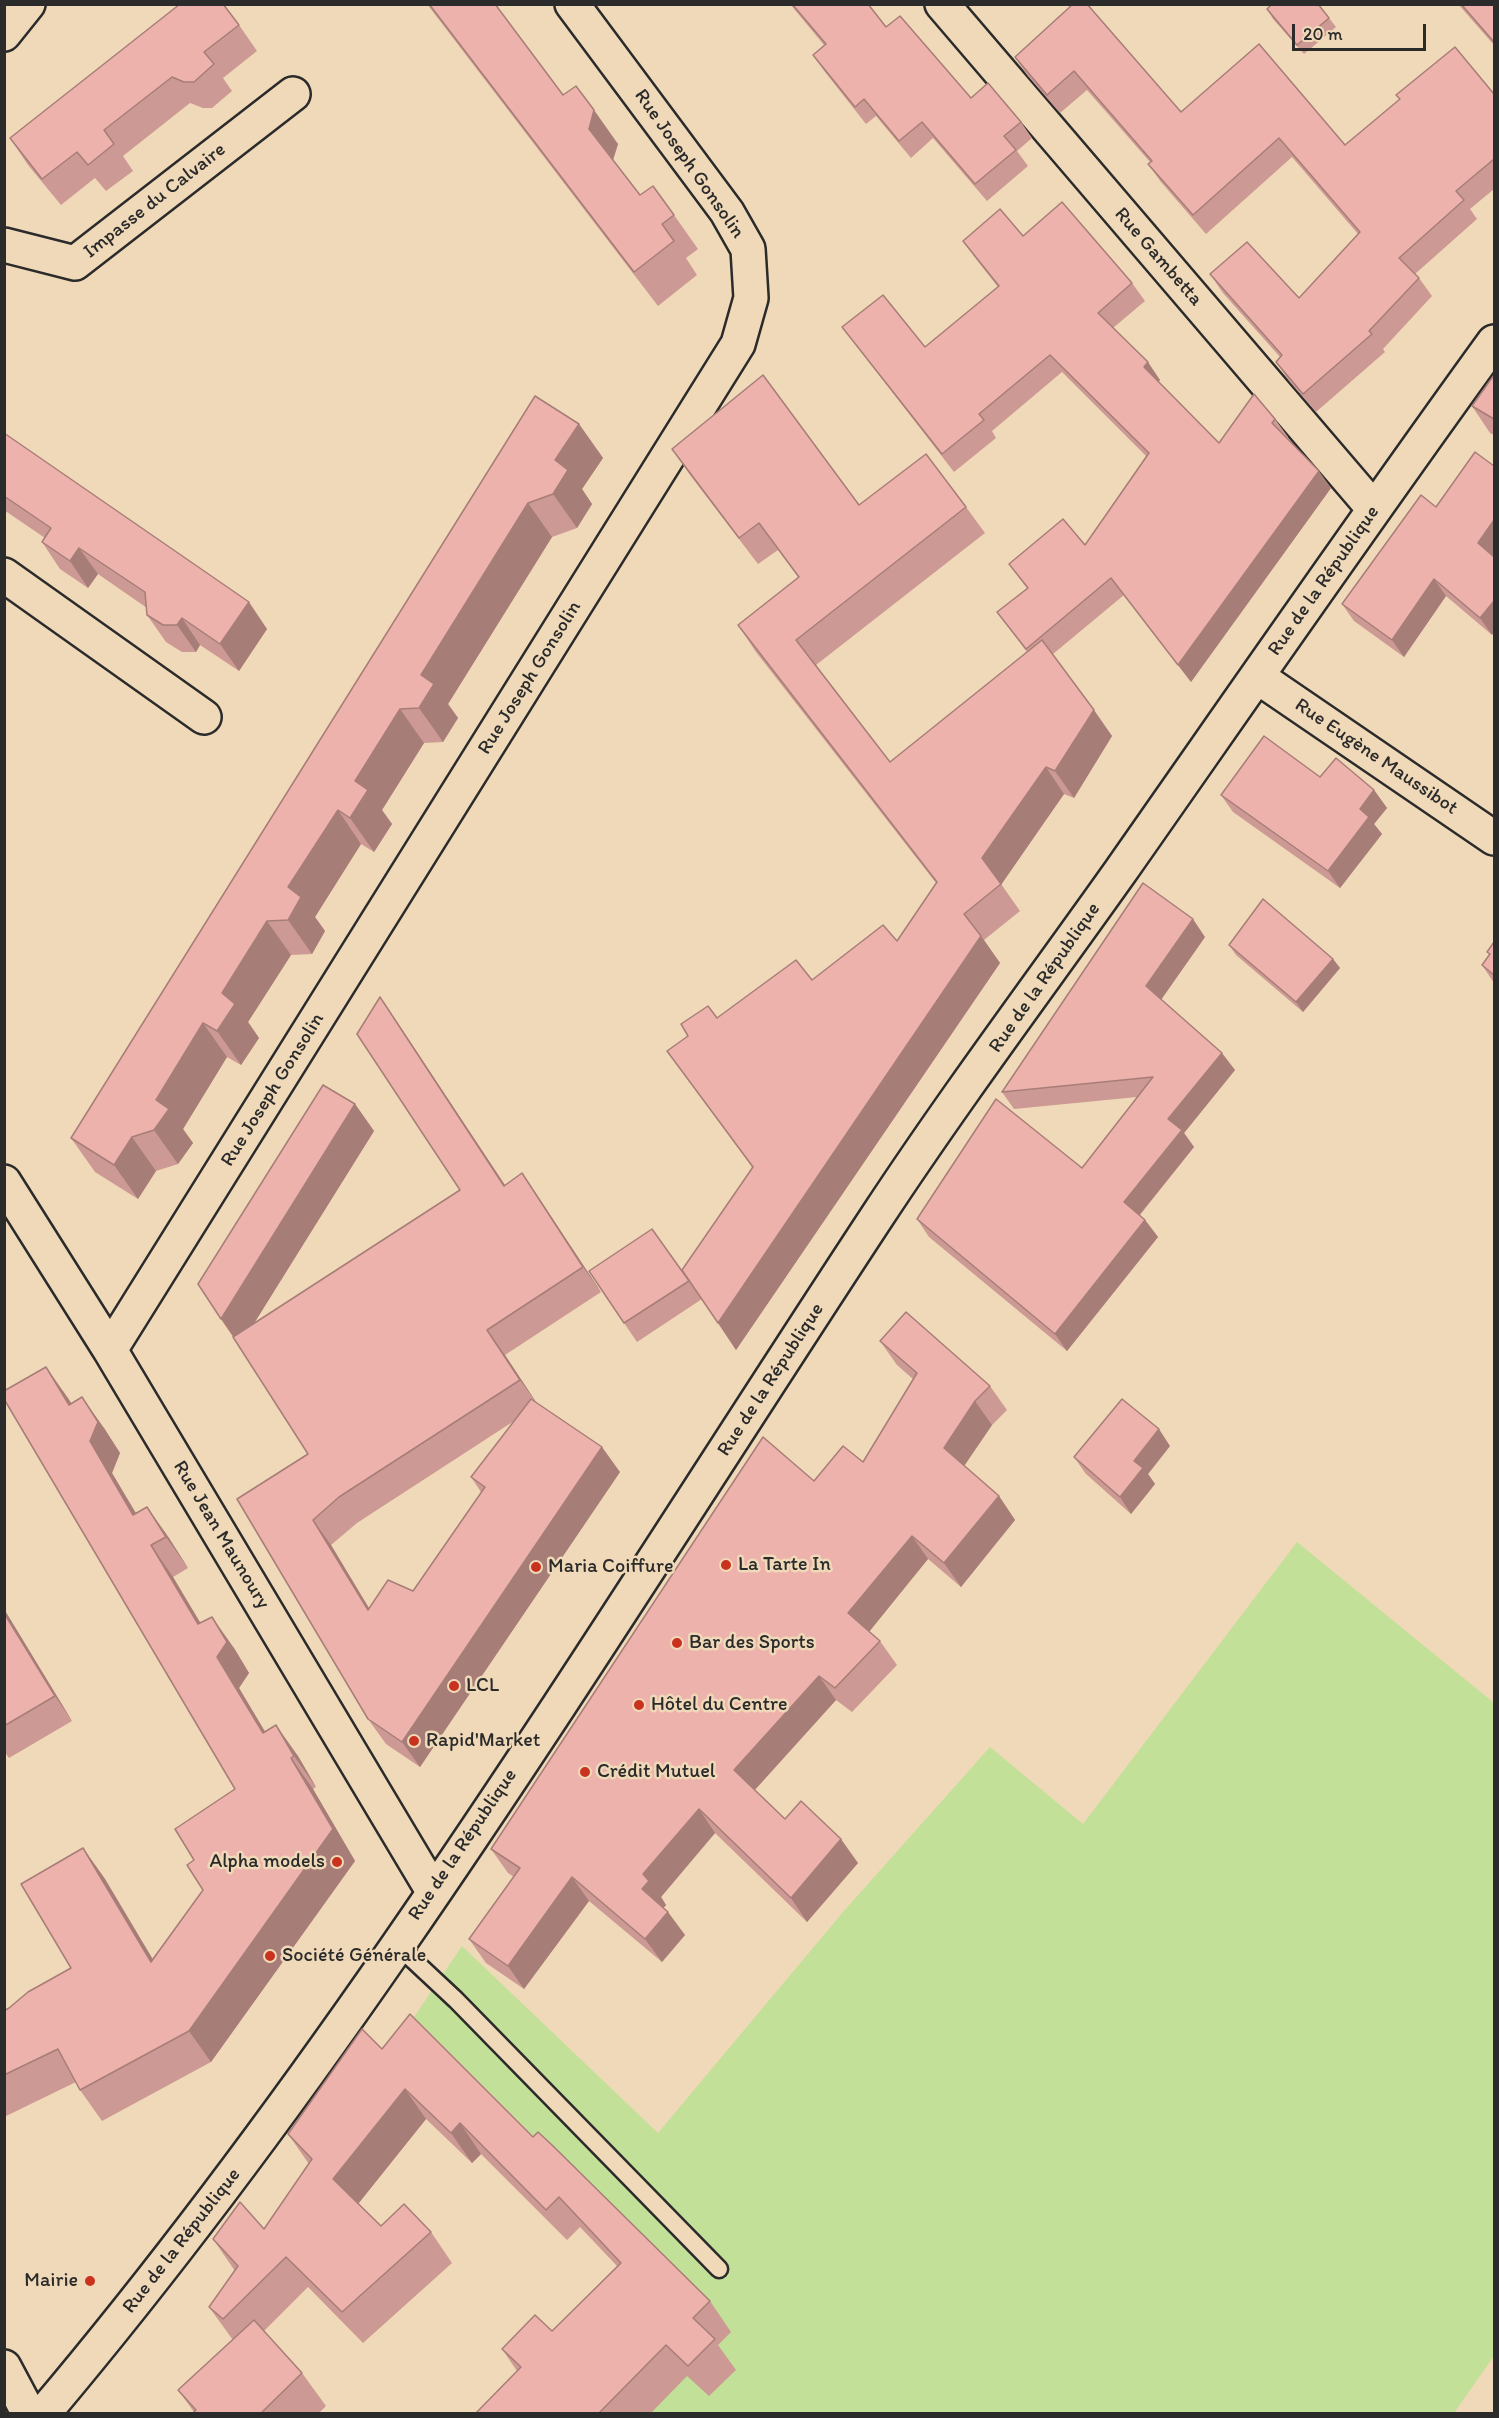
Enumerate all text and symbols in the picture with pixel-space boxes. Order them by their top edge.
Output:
scale bar [1295,12,1428,50]
text: 20 m [1303,23,1343,45]
street label: Rue Joseph Gonsolin [629,85,749,243]
street label: Impasse du Calvaire [79,138,231,264]
street label: Rue Gambetta [1109,203,1207,311]
street label: Rue de la République [1263,501,1385,661]
street label: Rue Joseph Gonsolin [473,597,587,759]
street label: Rue Eugène Maussibot [1290,693,1462,821]
street label: Rue de la République [984,898,1106,1058]
street label: Rue Joseph Gonsolin [216,1009,330,1171]
street label: Rue de la République [712,1299,830,1461]
street label: Rue Jean Maunoury [167,1457,275,1613]
place label: La Tarte In [738,1553,831,1577]
place label: Maria Coiffure [548,1555,673,1579]
marker: La Tarte In [719,1558,733,1572]
marker: Maria Coiffure [529,1560,543,1574]
place label: Bar des Sports [689,1631,815,1655]
marker: Bar des Sports [670,1636,684,1650]
place label: LCL [466,1674,499,1698]
marker: LCL [447,1679,461,1693]
place label: Hôtel du Centre [651,1693,787,1717]
marker: Hôtel du Centre [632,1698,646,1712]
place label: Rapid'Market [426,1729,540,1753]
marker: Rapid'Market [407,1734,421,1748]
place label: Crédit Mutuel [597,1760,716,1784]
street label: Rue de la République [403,1765,523,1925]
marker: Crédit Mutuel [578,1765,592,1779]
place label: Alpha models [209,1850,325,1874]
marker: Alpha models [330,1855,344,1869]
place label: Société Générale [282,1944,426,1968]
marker: Société Générale [263,1949,277,1963]
street label: Rue de la République [118,2164,246,2318]
place label: Mairie [24,2269,78,2293]
marker: Mairie [83,2274,97,2288]

